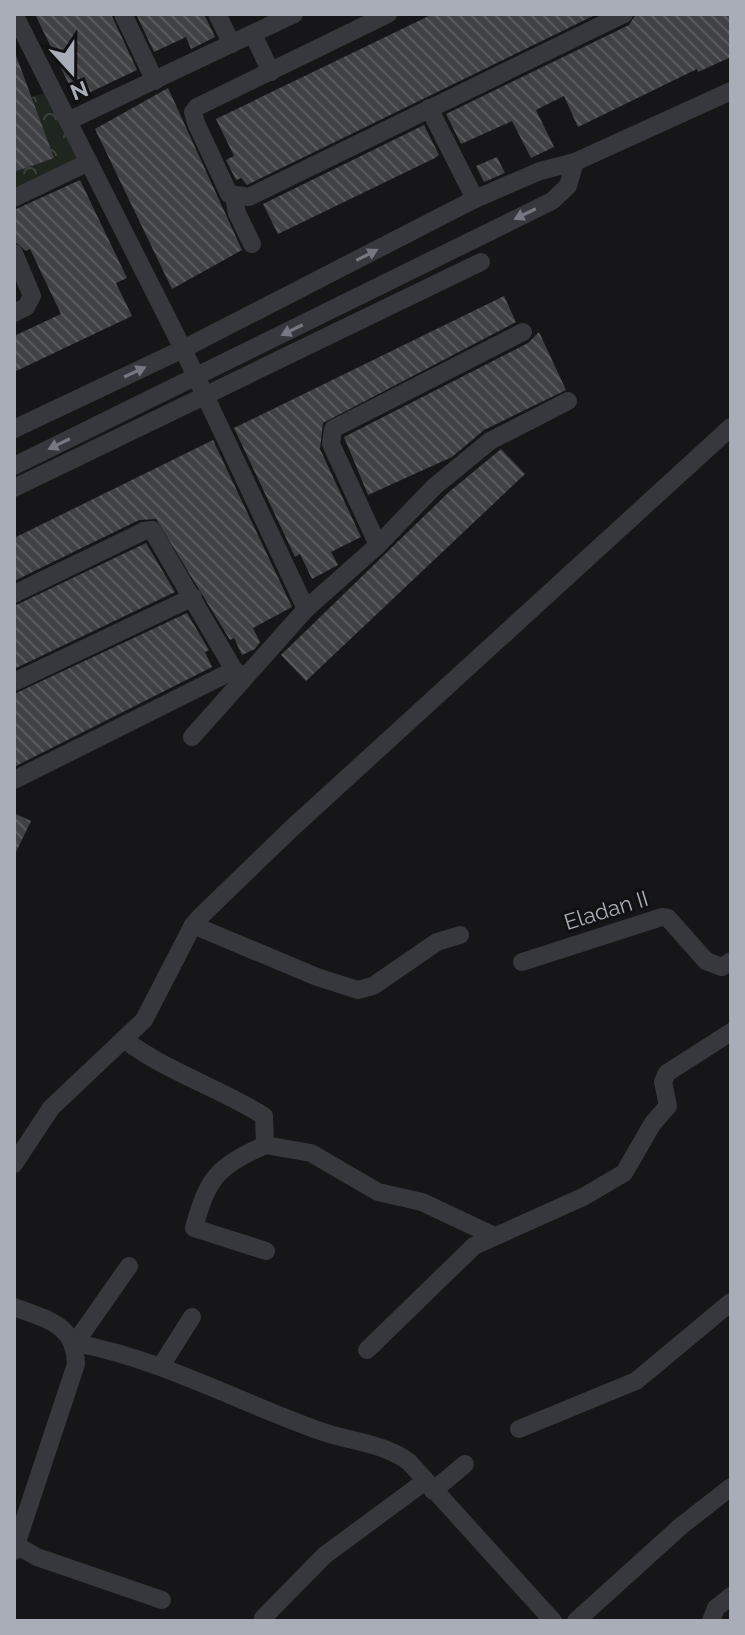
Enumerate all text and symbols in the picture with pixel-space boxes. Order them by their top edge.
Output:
north arrow [32,32,112,112]
text: N [67,76,92,106]
one-way arrow [513,207,537,221]
one-way arrow [356,248,379,261]
one-way arrow [281,323,304,336]
one-way arrow [123,365,147,379]
one-way arrow [47,437,70,451]
street label: Eladan II [561,885,651,935]

